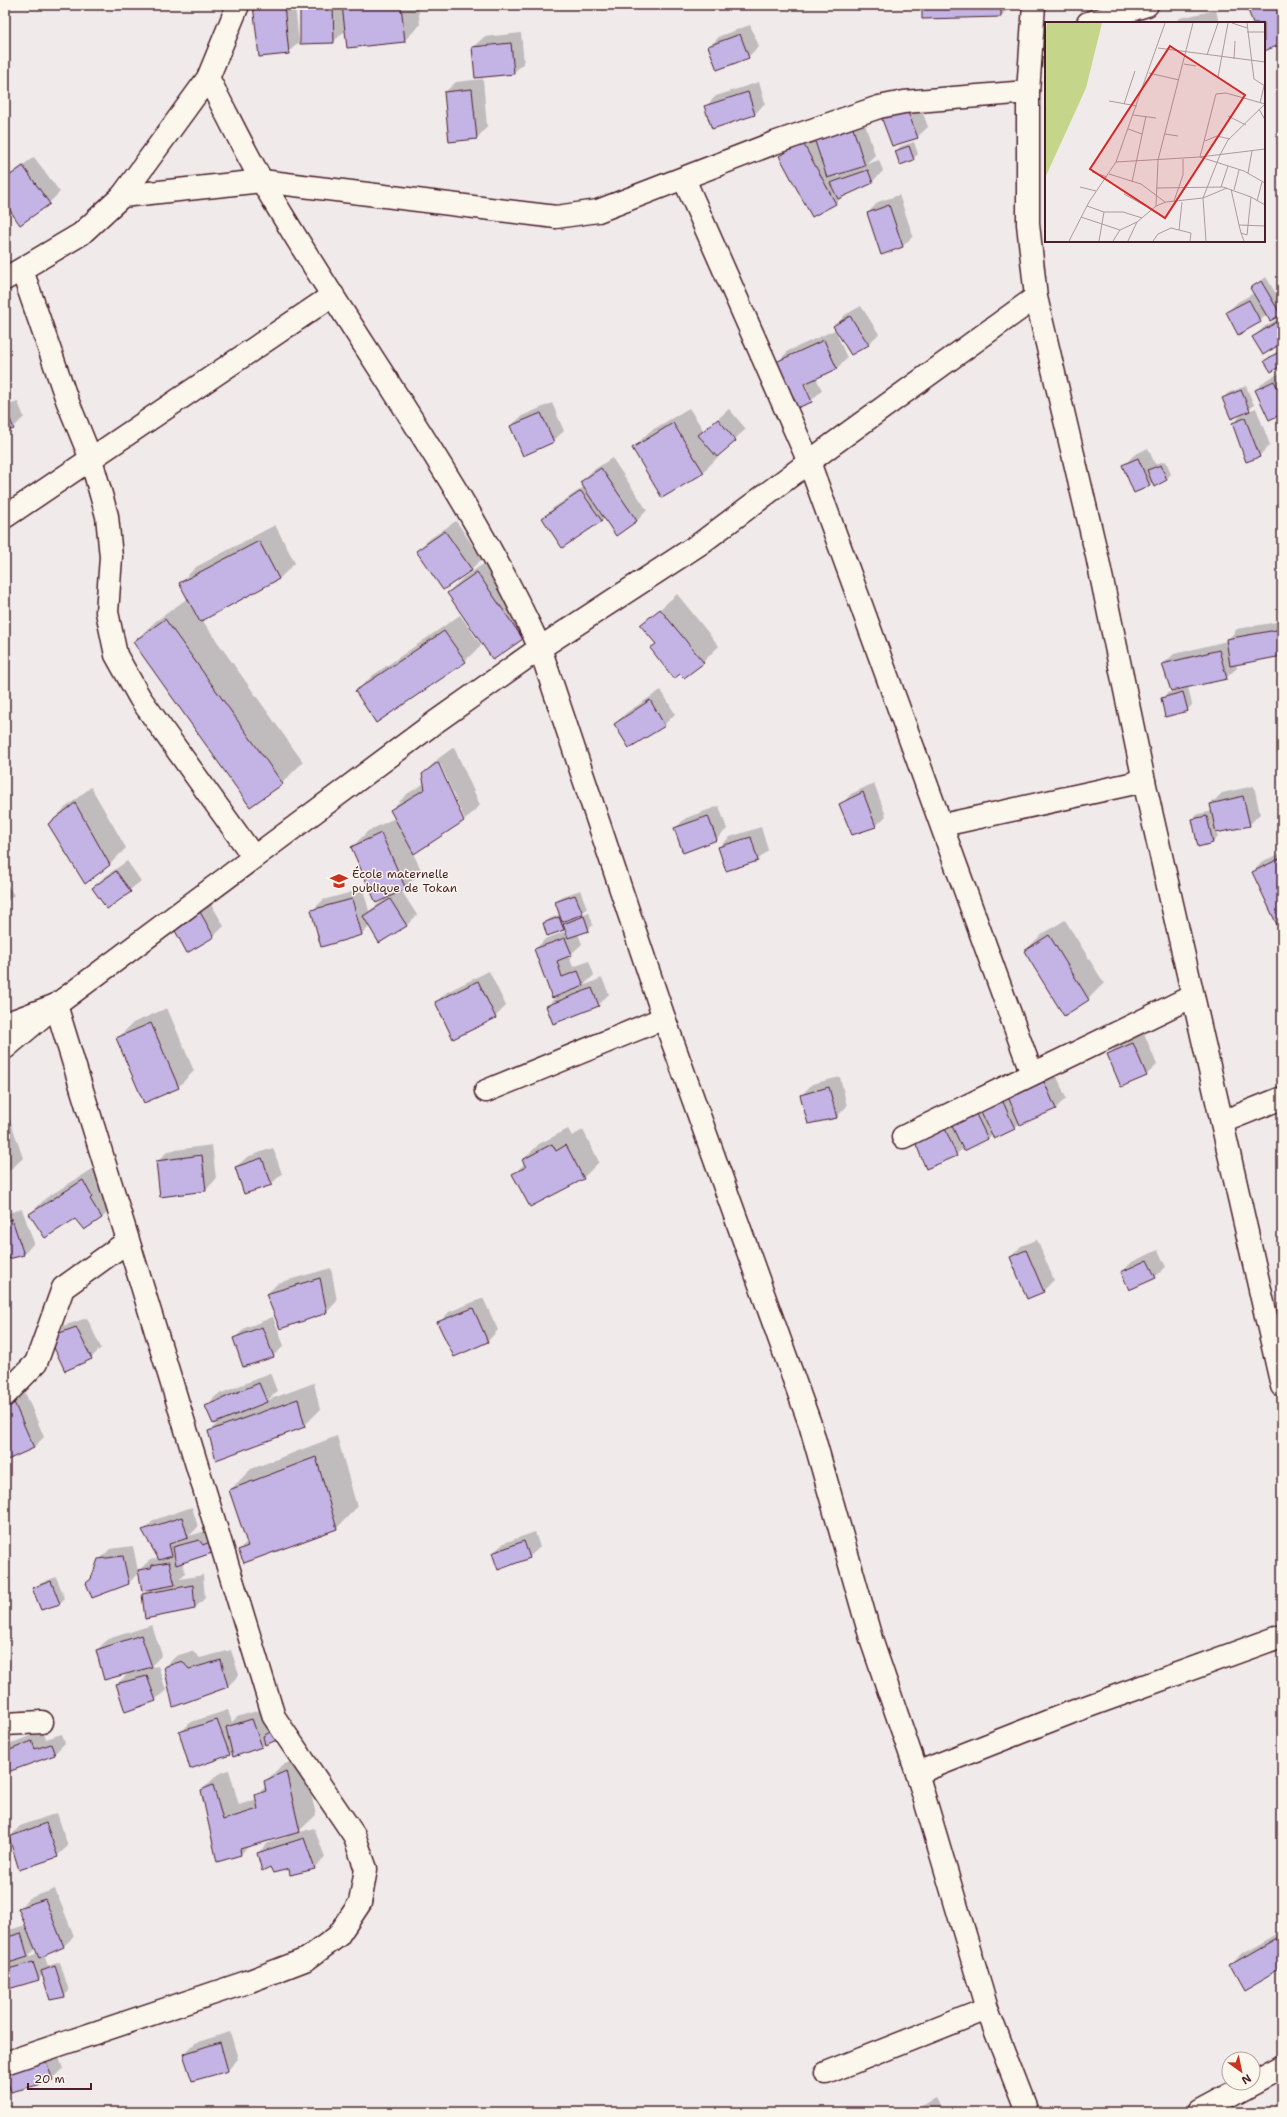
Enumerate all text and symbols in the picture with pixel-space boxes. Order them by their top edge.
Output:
inset map [1045,22,1265,242]
place label: École maternelle publique de Tokan [352,866,457,896]
school or university icon: École maternelle publique de Tokan [329,871,349,891]
north arrow [1221,2051,1261,2091]
scale bar [28,2065,91,2091]
text: N [1238,2070,1254,2088]
text: 20 m [34,2071,65,2087]

